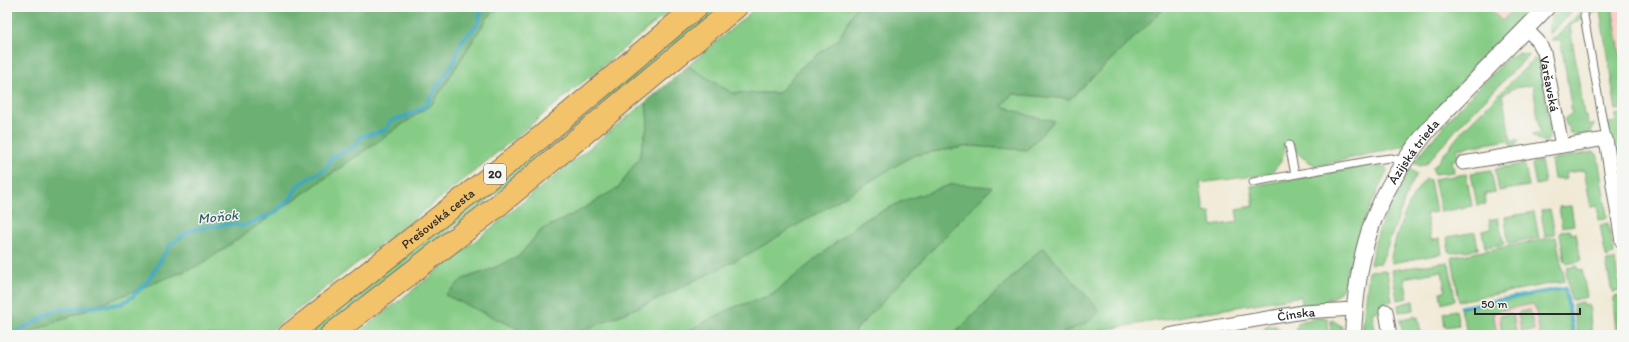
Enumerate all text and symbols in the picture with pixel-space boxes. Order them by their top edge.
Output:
street label: Varšavská [1537,55,1563,113]
street label: Ázijská trieda [1385,116,1442,186]
road number: 20 [484,164,506,184]
street label: Prešovská cesta [398,185,478,252]
water label: Moňok [197,206,240,228]
scale bar [1475,290,1580,316]
text: 50 m [1481,297,1507,311]
street label: Čínska [1276,304,1316,324]

